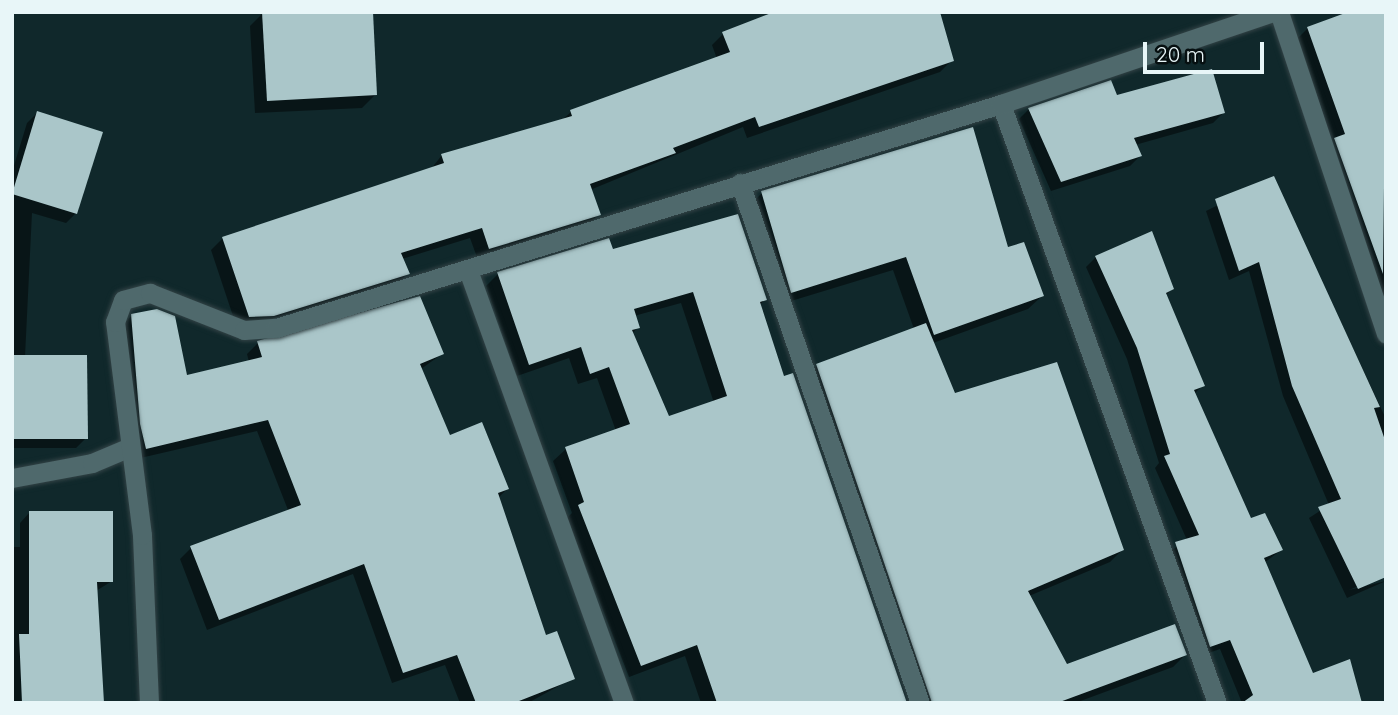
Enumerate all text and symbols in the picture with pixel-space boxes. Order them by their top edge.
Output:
scale bar [1146,28,1267,72]
text: 20 m [1156,41,1205,67]

